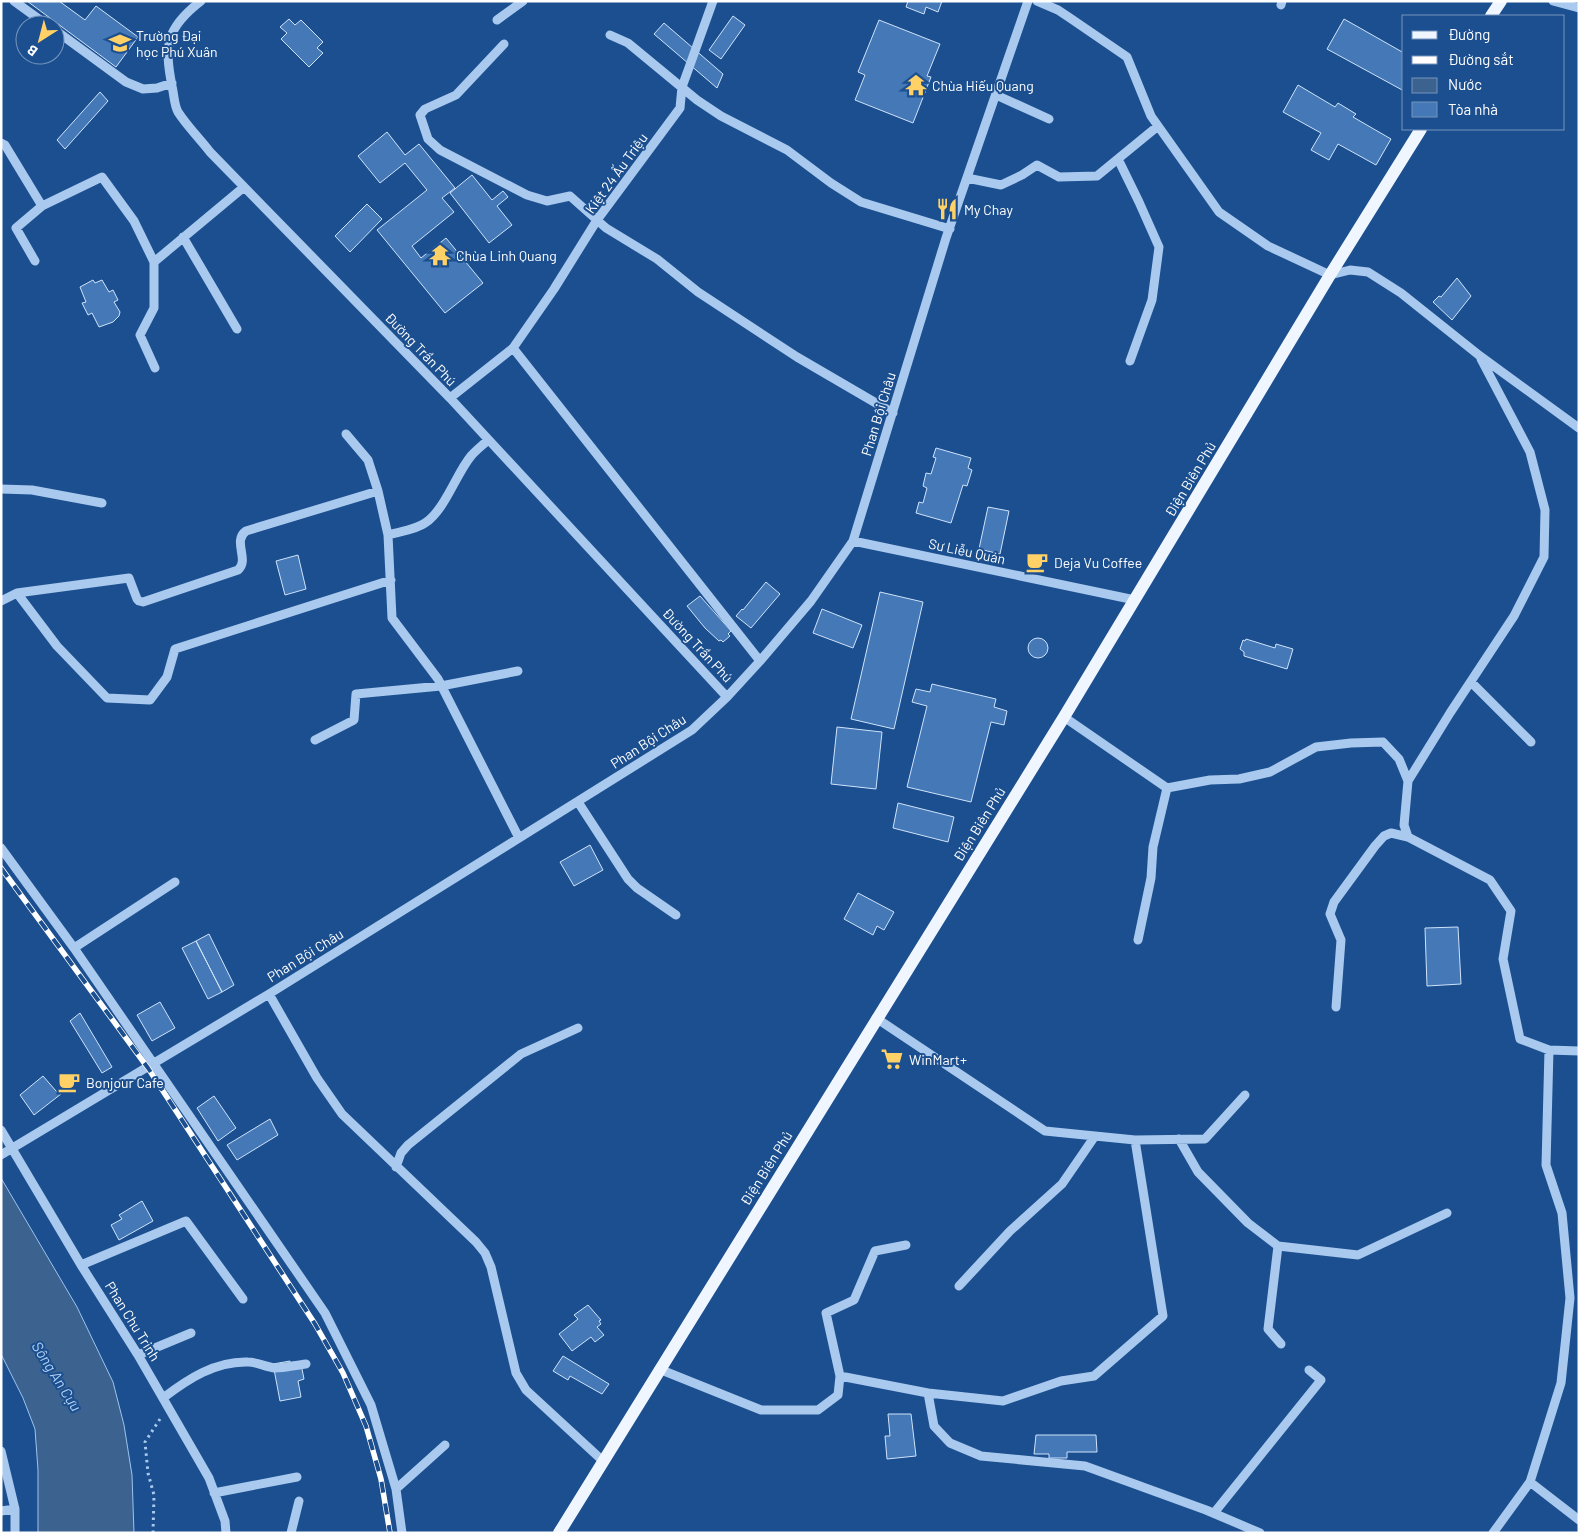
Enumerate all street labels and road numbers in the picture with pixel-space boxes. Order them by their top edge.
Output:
street label: Kiệt 24 Ấu Triệu [581,130,651,216]
street label: Đường Trần Phú [382,309,460,389]
street label: Phan Bội Châu [857,370,899,458]
street label: Điện Biên Phủ [1161,438,1219,520]
street label: Sư Liễu Quán [927,535,1007,567]
street label: Đường Trần Phú [659,604,737,686]
street label: Phan Bội Châu [607,710,689,772]
street label: Điện Biên Phủ [949,784,1009,864]
street label: Phan Bội Châu [264,925,346,985]
street label: Điện Biên Phủ [736,1128,796,1208]
street label: Phan Chu Trinh [102,1278,164,1364]

